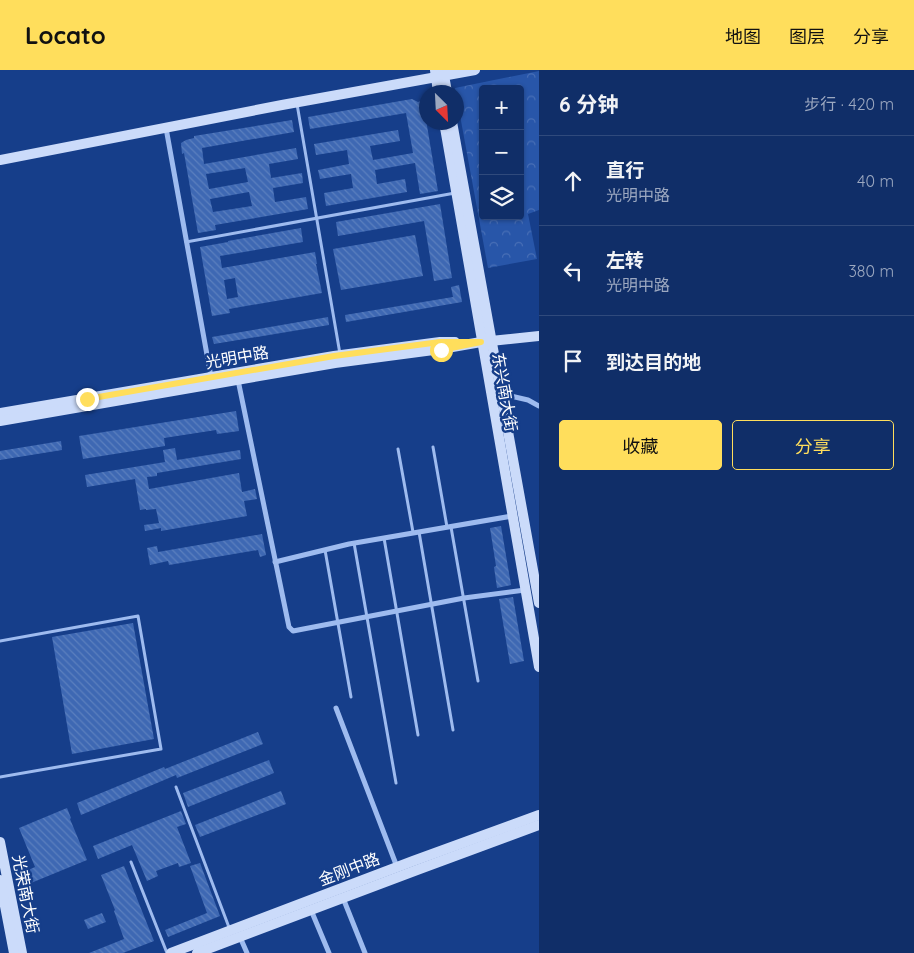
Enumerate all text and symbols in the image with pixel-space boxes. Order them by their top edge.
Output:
text: Locato [25,20,106,50]
text: 地图 [725,25,761,48]
text: 图层 [789,25,825,48]
text: 分享 [853,25,889,48]
north arrow [419,85,464,130]
map controls [479,85,524,220]
button: + [479,85,524,130]
text: 6 分钟 [559,91,619,117]
text: 步行 · 420 m [804,94,894,114]
button: − [479,130,524,175]
text: 直行 [606,158,644,182]
icon: ahead [559,167,587,195]
text: 40 m [857,171,894,191]
button: layers [479,175,524,220]
text: 光明中路 [606,185,670,205]
text: 左转 [606,248,644,272]
icon: left [559,257,587,285]
text: 380 m [848,261,894,281]
text: 光明中路 [606,275,670,295]
route start [430,339,453,362]
street label: 光明中路 [204,342,270,372]
icon: arrive [559,347,587,375]
text: 到达目的地 [606,350,701,374]
street label: 东兴南大街 [488,351,522,433]
route end [76,388,99,411]
button: 收藏 [559,420,722,470]
button: 分享 [732,420,894,470]
street label: 金刚中路 [316,848,382,890]
street label: 光荣南大街 [9,853,43,935]

